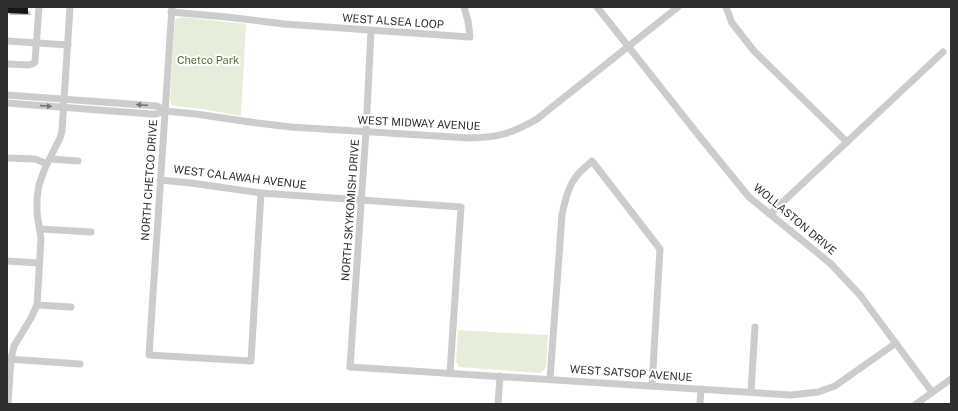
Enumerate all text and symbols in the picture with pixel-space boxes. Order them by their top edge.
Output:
street label: WEST ALSEA LOOP [342,11,444,31]
park label: Chetco Park [177,54,239,66]
one-way arrow [136,102,148,109]
one-way arrow [40,103,52,110]
street label: WEST MIDWAY AVENUE [357,114,481,132]
street label: NORTH CHETCO DRIVE [139,119,159,241]
street label: NORTH SKYKOMISH DRIVE [339,138,361,281]
street label: WEST CALAWAH AVENUE [173,163,307,191]
street label: WOLLASTON DRIVE [751,181,839,257]
street label: WEST SATSOP AVENUE [569,363,693,383]

